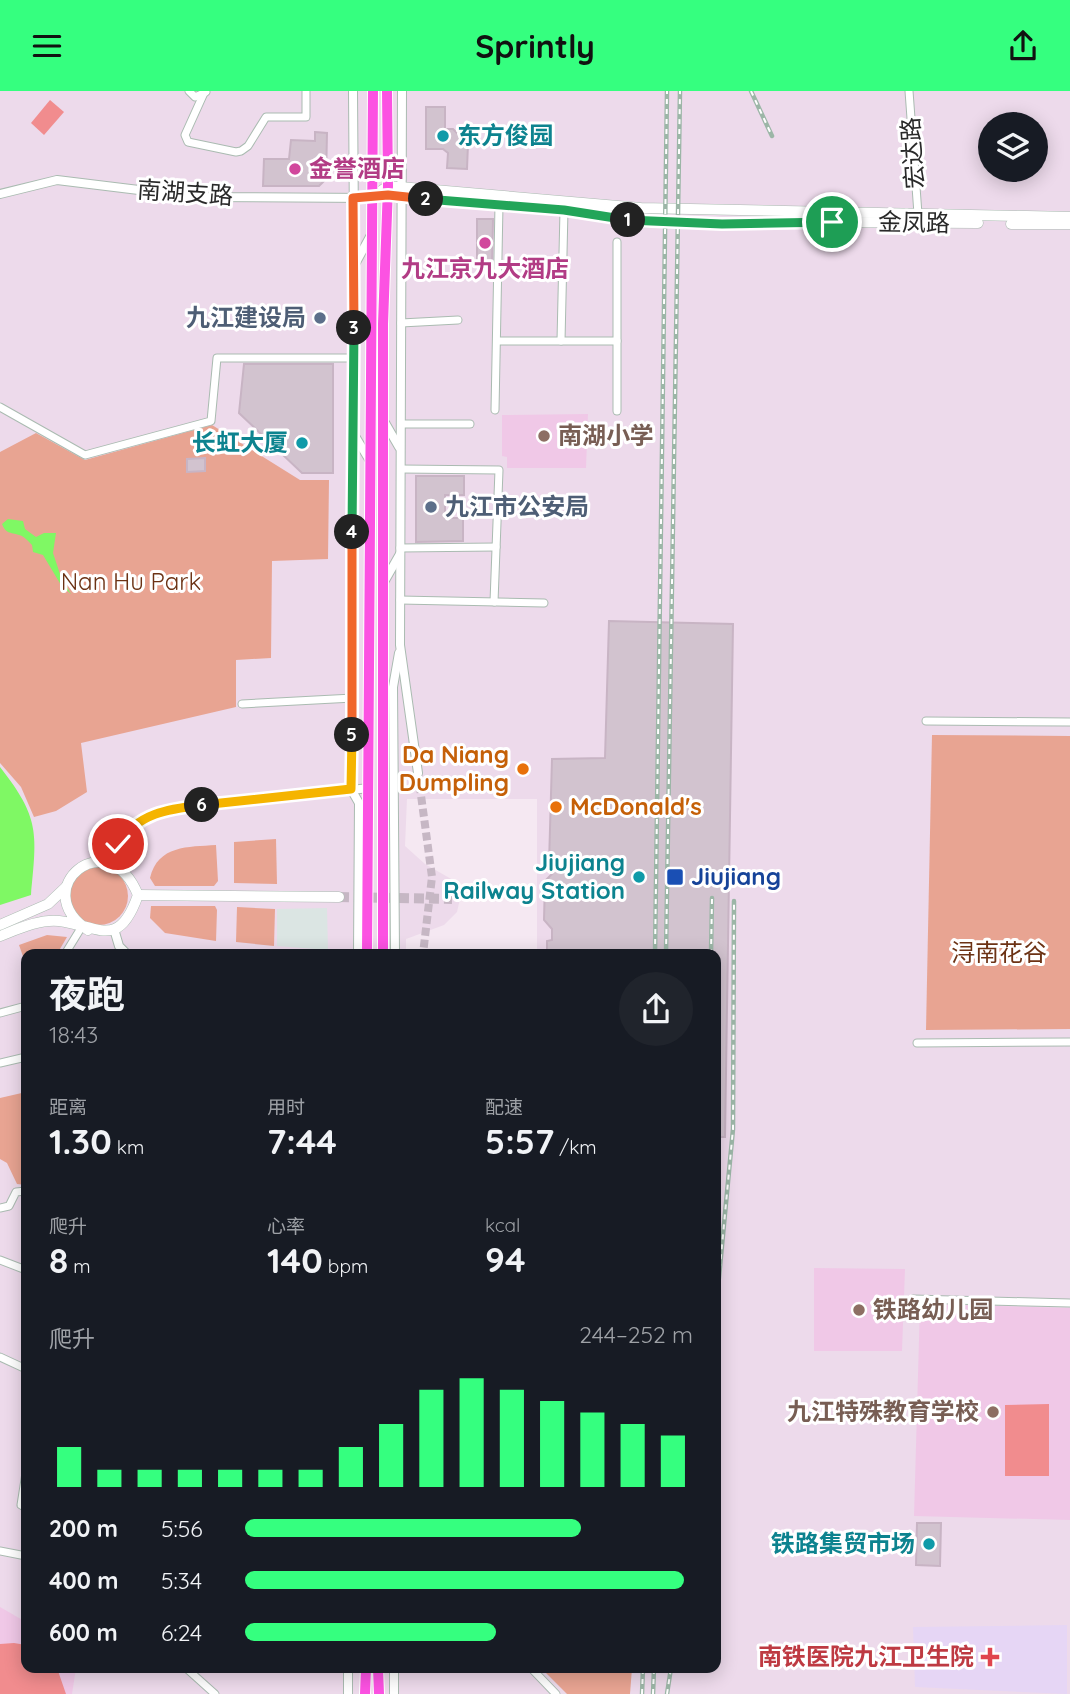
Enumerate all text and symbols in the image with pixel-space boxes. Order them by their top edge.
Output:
text: Sprintly [475,26,595,66]
icon: menu [28,27,66,65]
icon: share [1004,27,1042,65]
map controls [978,112,1048,182]
button: layers [978,112,1048,182]
street label: 宏达路 [895,116,929,190]
place label: 东方俊园 [457,120,553,150]
marker: 东方俊园 [435,128,451,144]
place label: 金誉酒店 [309,153,405,183]
marker: 金誉酒店 [287,161,303,177]
street label: 南湖支路 [136,174,234,210]
pin: 2 [408,181,444,217]
text: 2 [420,186,431,210]
pin [802,192,862,252]
pin: 1 [610,202,646,237]
icon: arrive [813,203,851,241]
street label: 金凤路 [878,206,950,238]
text: 1 [624,207,631,231]
marker: 九江京九大酒店 [477,235,493,251]
place label: 九江京九大酒店 [401,253,569,283]
place label: 九江建设局 [186,302,306,332]
marker: 九江建设局 [312,310,328,326]
pin: 3 [336,310,372,345]
text: 3 [348,315,359,339]
place label: 南湖小学 [558,420,654,450]
place label: 长虹大厦 [192,427,288,457]
marker: 南湖小学 [536,428,552,444]
marker: 长虹大厦 [294,435,310,451]
place label: 九江市公安局 [445,491,589,521]
marker: 九江市公安局 [423,499,439,515]
pin: 4 [334,515,370,549]
text: 4 [346,519,357,543]
park label: Nan Hu Park [61,566,201,596]
pin: 5 [334,717,370,753]
text: 5 [346,722,357,746]
place label: Da Niang Dumpling [399,739,509,797]
marker: Da Niang Dumpling [515,761,531,777]
pin: 6 [184,787,220,823]
place label: McDonald's [570,791,702,821]
text: 6 [196,792,207,816]
marker: McDonald's [548,799,564,815]
pin [88,814,148,874]
icon: check [99,825,137,863]
place label: Jiujiang Railway Station [443,847,625,905]
place label: Jiujiang [691,861,781,891]
marker: Jiujiang [665,867,685,887]
marker: Jiujiang Railway Station [631,869,647,885]
park label: 浔南花谷 [951,937,1047,967]
text: 夜跑 [49,970,125,1018]
button: share [619,972,693,1046]
text: 18:43 [49,1020,98,1049]
text: 距离 [49,1095,87,1119]
text: 用时 [267,1095,305,1119]
text: 配速 [485,1095,523,1119]
text: 1.30 [49,1119,112,1163]
text: 7:44 [267,1119,337,1163]
text: 5:57 [485,1119,554,1163]
text: km [112,1135,144,1159]
text: /km [554,1135,597,1159]
text: kcal [485,1213,520,1237]
text: 爬升 [49,1214,87,1238]
text: 心率 [267,1214,305,1238]
text: 94 [485,1237,525,1281]
text: 8 [49,1238,68,1282]
text: 140 [267,1238,323,1282]
text: m [68,1254,91,1278]
text: bpm [323,1254,368,1278]
place label: 铁路幼儿园 [873,1294,993,1324]
marker: 铁路幼儿园 [851,1302,867,1318]
text: 244–252 m [579,1320,693,1349]
text: 爬升 [49,1324,95,1353]
place label: 九江特殊教育学校 [787,1396,979,1426]
marker: 九江特殊教育学校 [985,1404,1001,1420]
text: 200 m [49,1514,118,1543]
text: 5:56 [161,1514,203,1543]
place label: 铁路集贸市场 [771,1528,915,1558]
marker: 铁路集贸市场 [921,1536,937,1552]
text: 400 m [49,1566,118,1595]
text: 5:34 [161,1566,202,1595]
text: 600 m [49,1618,118,1647]
text: 6:24 [161,1618,202,1647]
place label: 南铁医院九江卫生院 [758,1641,974,1671]
marker: 南铁医院九江卫生院 [980,1647,1000,1667]

